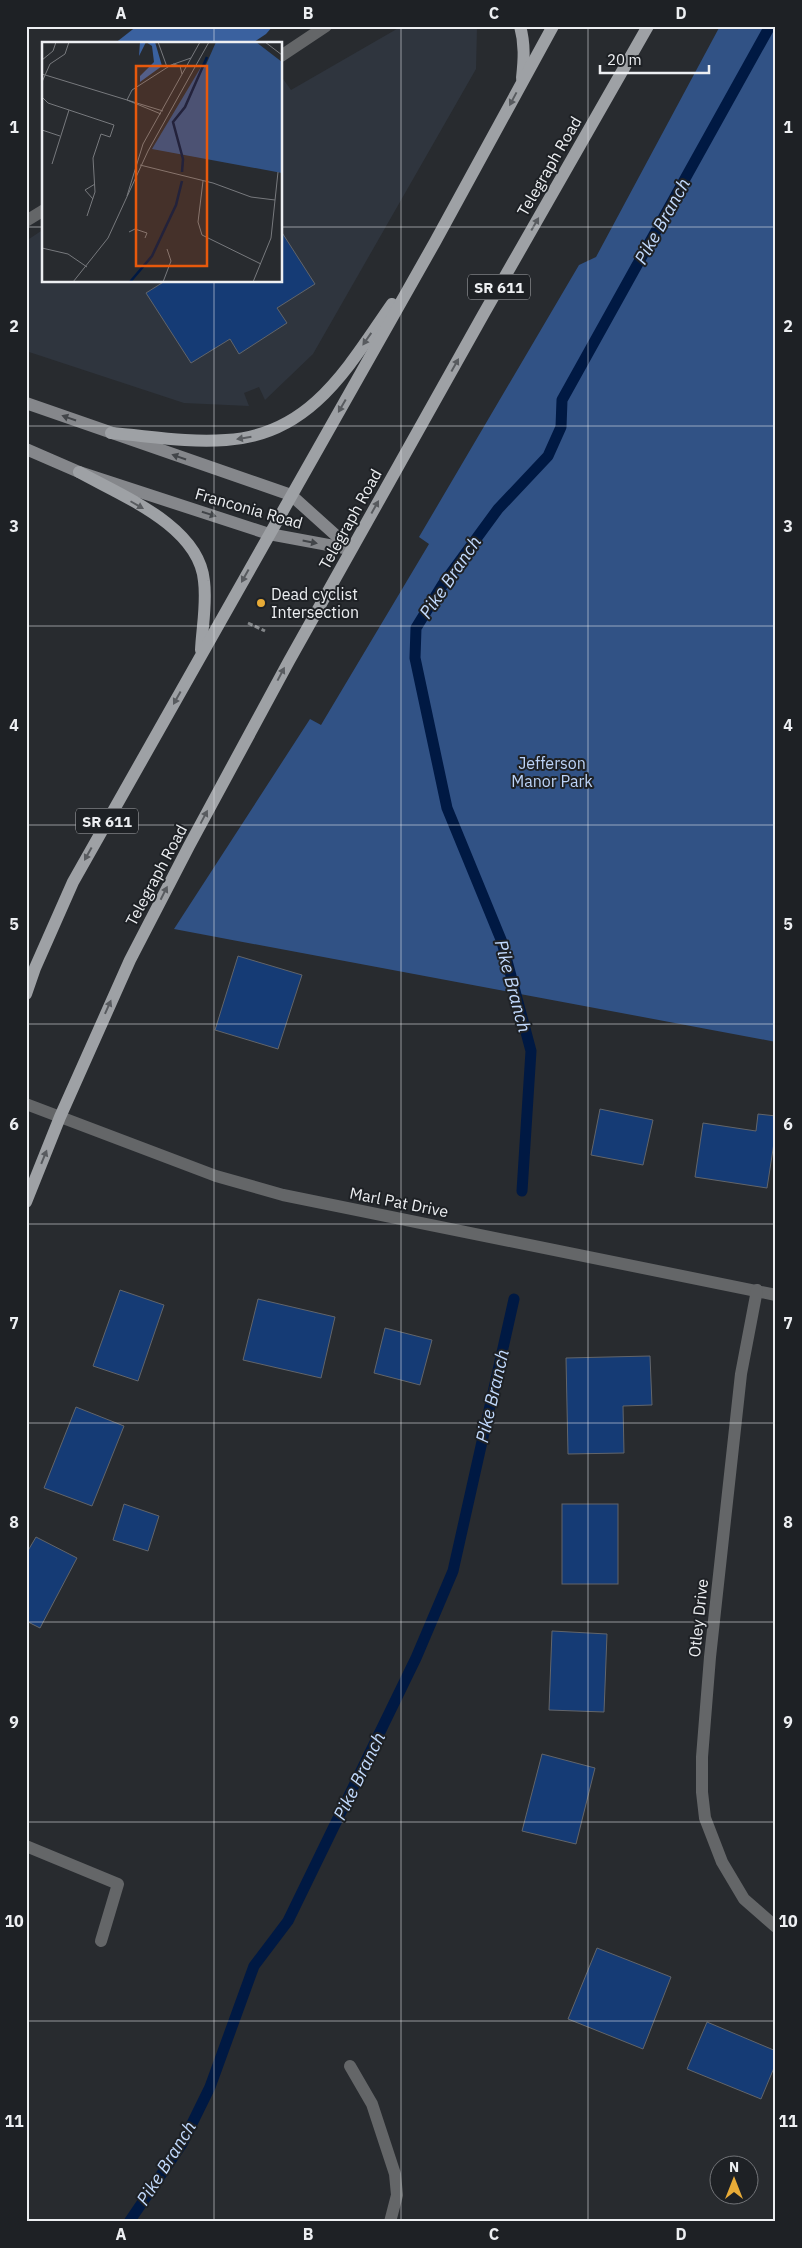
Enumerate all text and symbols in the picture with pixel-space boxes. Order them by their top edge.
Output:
text: A [116,3,127,23]
text: B [303,3,314,23]
text: C [489,3,499,23]
text: D [675,3,687,23]
inset map [42,42,282,282]
scale bar [600,42,708,74]
text: 20 m [607,50,642,69]
one-way arrow [508,93,517,106]
street label: Telegraph Road [512,113,586,219]
text: 1 [9,117,19,137]
text: 1 [783,117,793,137]
water label: Pike Branch [629,174,695,268]
one-way arrow [531,217,539,231]
road number: SR 611 [468,274,530,300]
text: 2 [9,316,19,336]
text: 2 [783,316,793,336]
one-way arrow [362,333,372,346]
one-way arrow [450,359,459,372]
one-way arrow [338,399,346,414]
one-way arrow [61,414,76,421]
one-way arrow [236,434,252,442]
one-way arrow [171,452,186,460]
street label: Telegraph Road [314,465,386,573]
street label: Franconia Road [193,483,305,533]
one-way arrow [130,500,144,509]
one-way arrow [371,500,379,514]
one-way arrow [201,511,216,519]
text: 3 [9,516,19,536]
text: 3 [783,516,793,536]
water label: Pike Branch [414,531,486,623]
one-way arrow [303,538,319,546]
one-way arrow [241,570,250,583]
place label: Dead cyclist Intersection [271,584,359,622]
marker: Dead cyclist Intersection [255,597,267,609]
one-way arrow [277,667,285,681]
one-way arrow [172,691,181,704]
text: 4 [9,715,19,735]
text: 4 [783,715,793,735]
park label: Jefferson Manor Park [511,753,593,791]
road number: SR 611 [76,808,138,834]
one-way arrow [200,810,208,824]
street label: Telegraph Road [121,821,191,929]
one-way arrow [84,848,93,861]
one-way arrow [160,886,168,900]
text: 5 [9,914,19,934]
text: 5 [783,914,793,934]
water label: Pike Branch [490,937,536,1035]
one-way arrow [105,1000,113,1014]
text: 6 [9,1114,19,1134]
text: 6 [783,1114,793,1134]
one-way arrow [41,1149,48,1164]
street label: Marl Pat Drive [348,1183,450,1221]
text: 7 [9,1313,19,1333]
text: 7 [783,1313,793,1333]
water label: Pike Branch [470,1347,514,1445]
text: 8 [9,1512,19,1532]
text: 8 [783,1512,793,1532]
street label: Otley Drive [684,1578,712,1658]
text: 9 [9,1712,19,1732]
text: 9 [783,1712,793,1732]
water label: Pike Branch [328,1728,390,1824]
text: 10 [4,1911,24,1931]
text: 10 [778,1911,798,1931]
text: 11 [4,2111,24,2131]
text: 11 [778,2111,798,2131]
water label: Pike Branch [131,2117,201,2209]
north arrow [710,2156,760,2206]
text: N [729,2158,739,2176]
text: A [116,2224,127,2244]
text: B [303,2224,314,2244]
text: C [489,2224,499,2244]
text: D [675,2224,687,2244]

